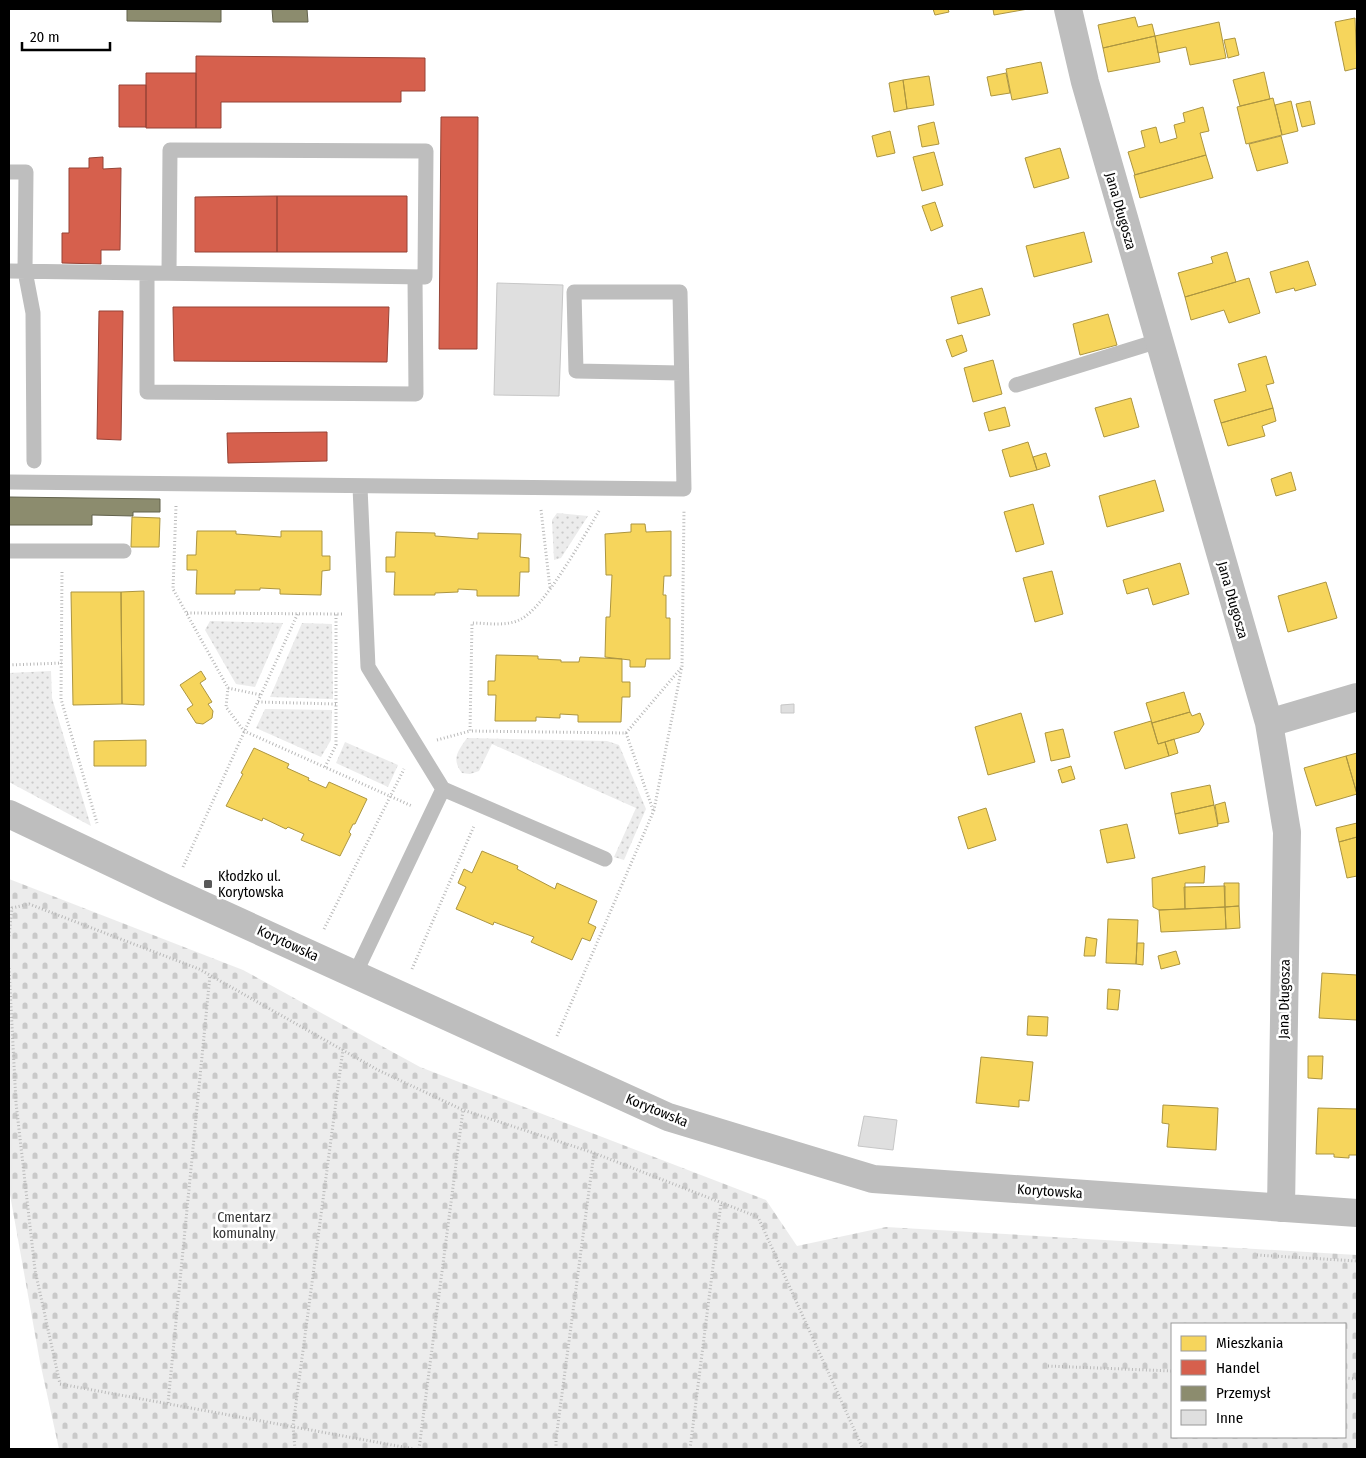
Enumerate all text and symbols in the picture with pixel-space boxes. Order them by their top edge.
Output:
scale bar [22,20,110,52]
text: 20 m [30,28,60,46]
street label: Jana Długosza [1101,170,1140,252]
street label: Jana Długosza [1213,559,1252,641]
place label: Kłodzko ul. Korytowska [218,868,284,901]
marker: Kłodzko ul. Korytowska [202,878,214,890]
street label: Korytowska [254,922,321,965]
street label: Jana Długosza [1275,959,1294,1039]
street label: Korytowska [623,1090,691,1131]
street label: Korytowska [1017,1181,1083,1202]
park label: Cmentarz komunalny [212,1209,276,1242]
legend [1171,1323,1346,1438]
text: Mieszkania [1216,1334,1283,1352]
text: Handel [1216,1359,1260,1377]
text: Przemysł [1216,1384,1271,1402]
text: Inne [1216,1409,1243,1427]

